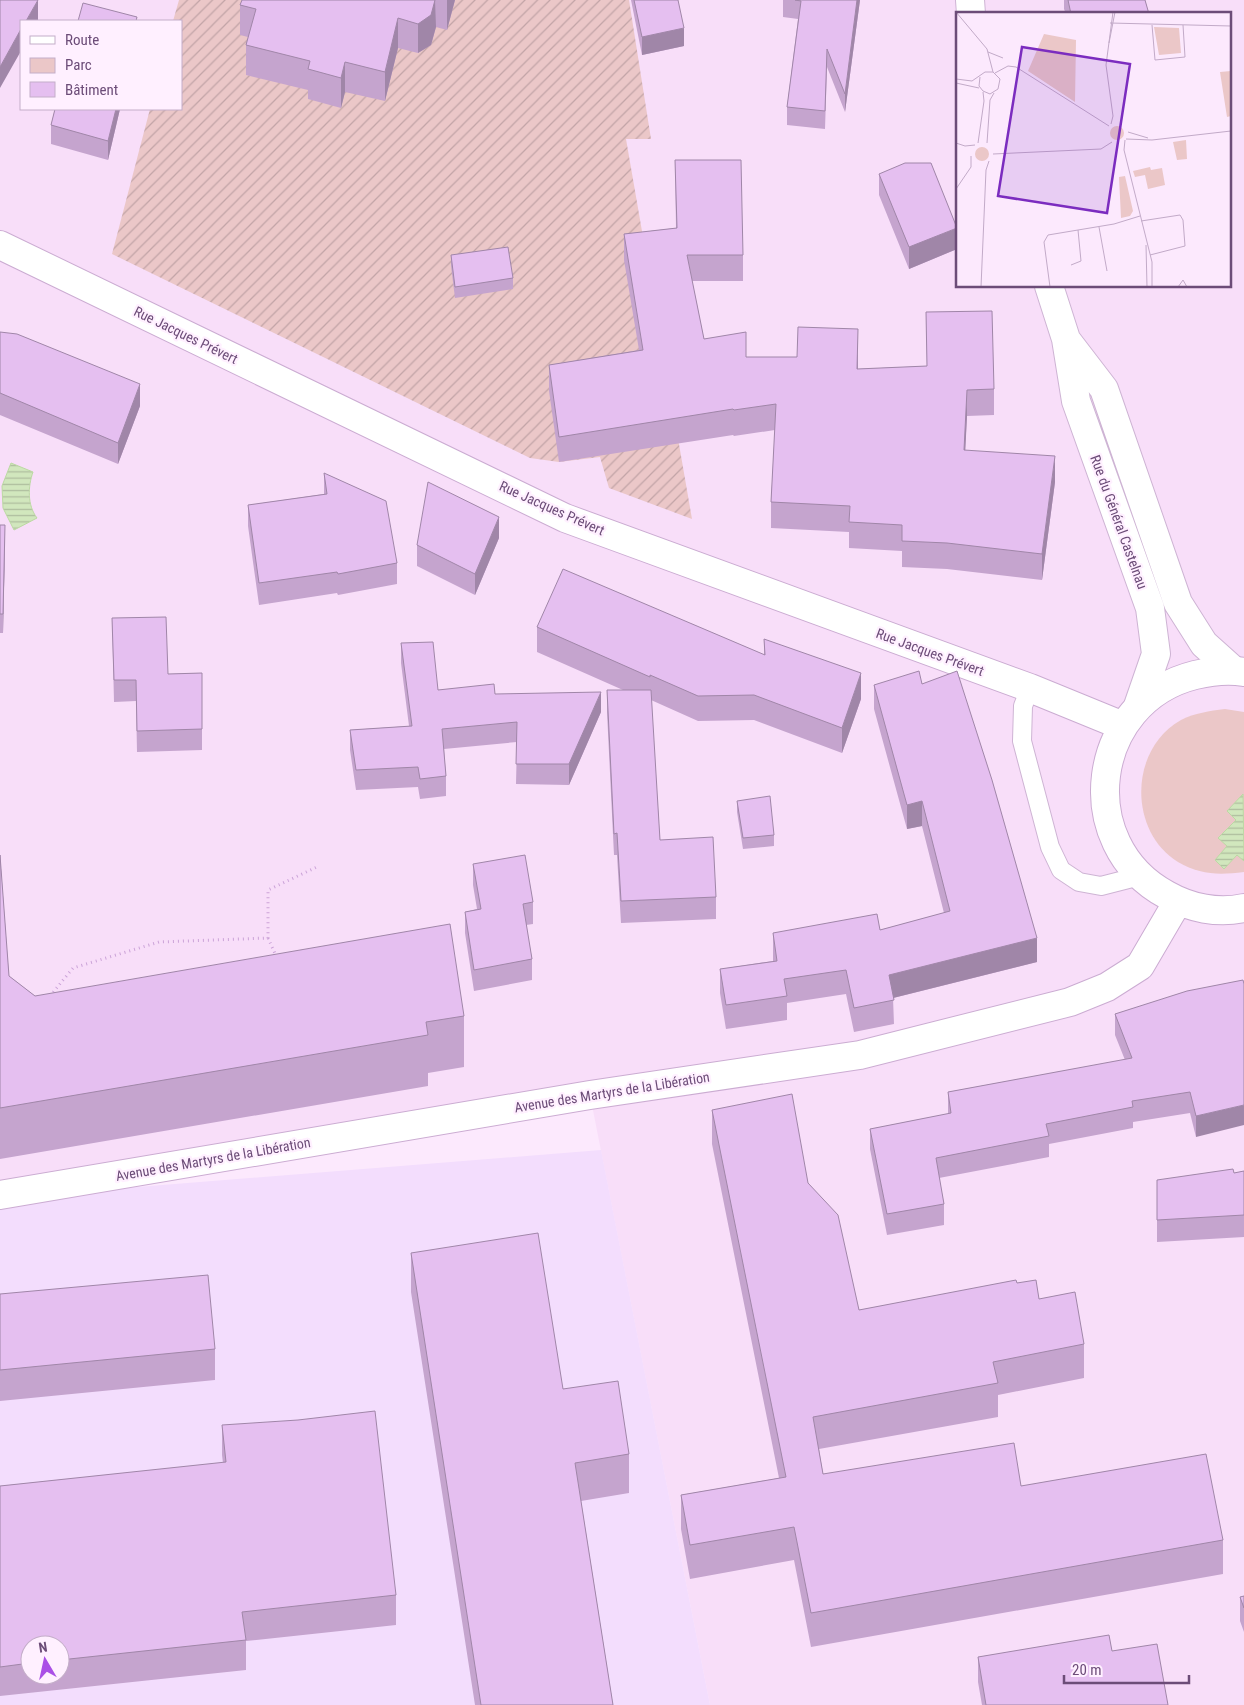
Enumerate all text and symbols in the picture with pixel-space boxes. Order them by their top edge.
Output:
inset map [956,12,1232,288]
legend [20,20,182,110]
text: Route [65,31,99,49]
text: Parc [65,56,92,74]
text: Bâtiment [65,81,118,99]
street label: Rue Jacques Prévert [132,303,240,367]
street label: Rue du Général Castelnau [1087,453,1151,591]
street label: Rue Jacques Prévert [497,478,607,538]
street label: Rue Jacques Prévert [874,625,986,679]
street label: Avenue des Martyrs de la Libération [513,1069,711,1115]
street label: Avenue des Martyrs de la Libération [114,1134,312,1184]
north arrow [20,1635,70,1685]
text: N [37,1639,48,1656]
scale bar [1064,1652,1189,1684]
text: 20 m [1072,1661,1102,1679]

